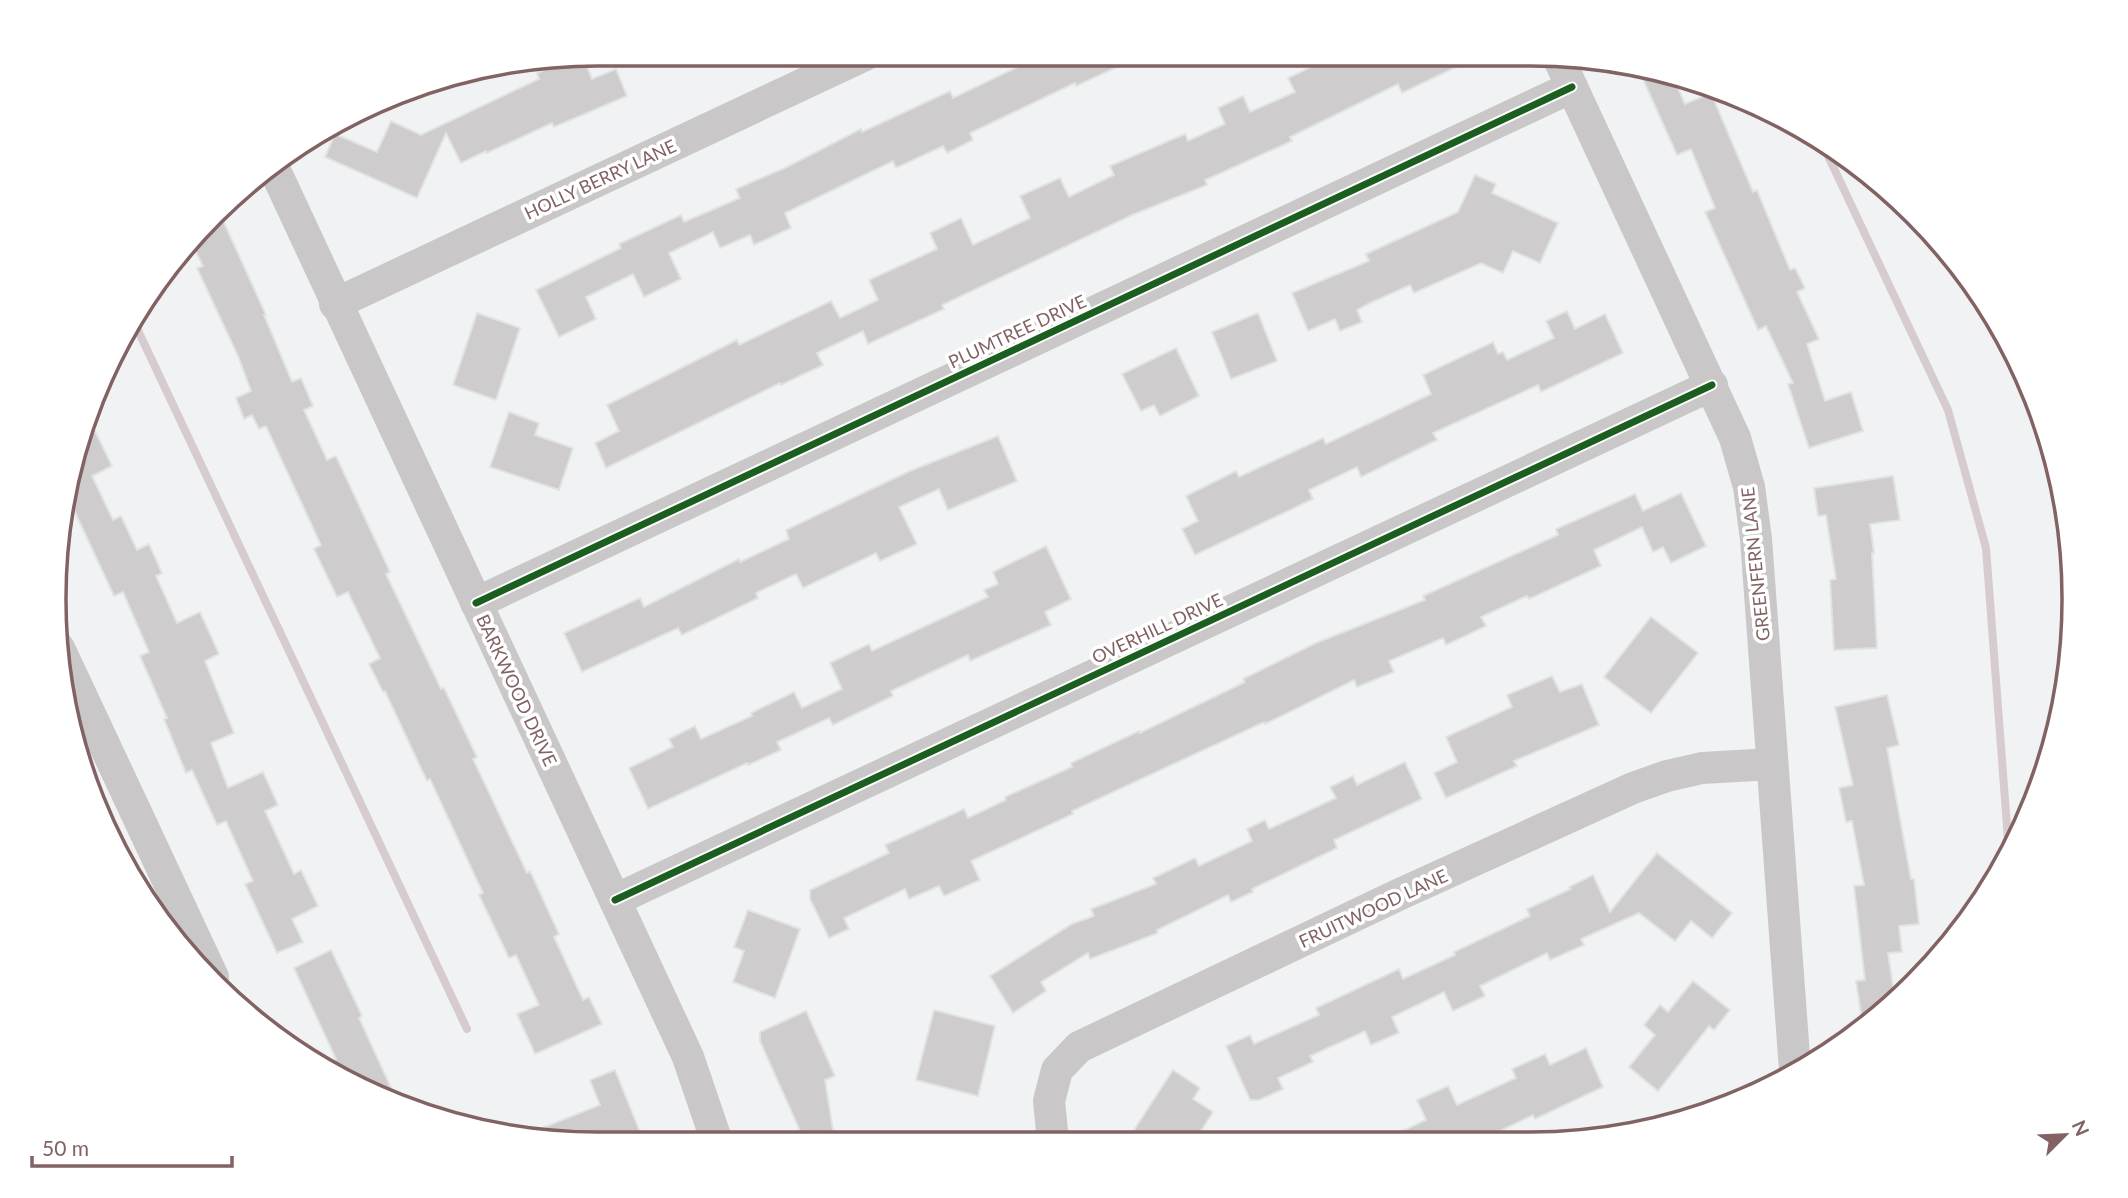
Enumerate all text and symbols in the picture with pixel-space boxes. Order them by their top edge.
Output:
street label: HOLLY BERRY LANE [521,134,679,224]
street label: PLUMTREE DRIVE [945,289,1089,373]
street label: GREENFERN LANE [1736,486,1774,642]
street label: OVERHILL DRIVE [1088,588,1226,668]
street label: BARKWOOD DRIVE [472,611,562,769]
street label: FRUITWOOD LANE [1295,864,1451,952]
north arrow [2030,1100,2100,1170]
text: N [2068,1117,2094,1139]
scale bar [32,1124,231,1168]
text: 50 m [42,1135,89,1160]

